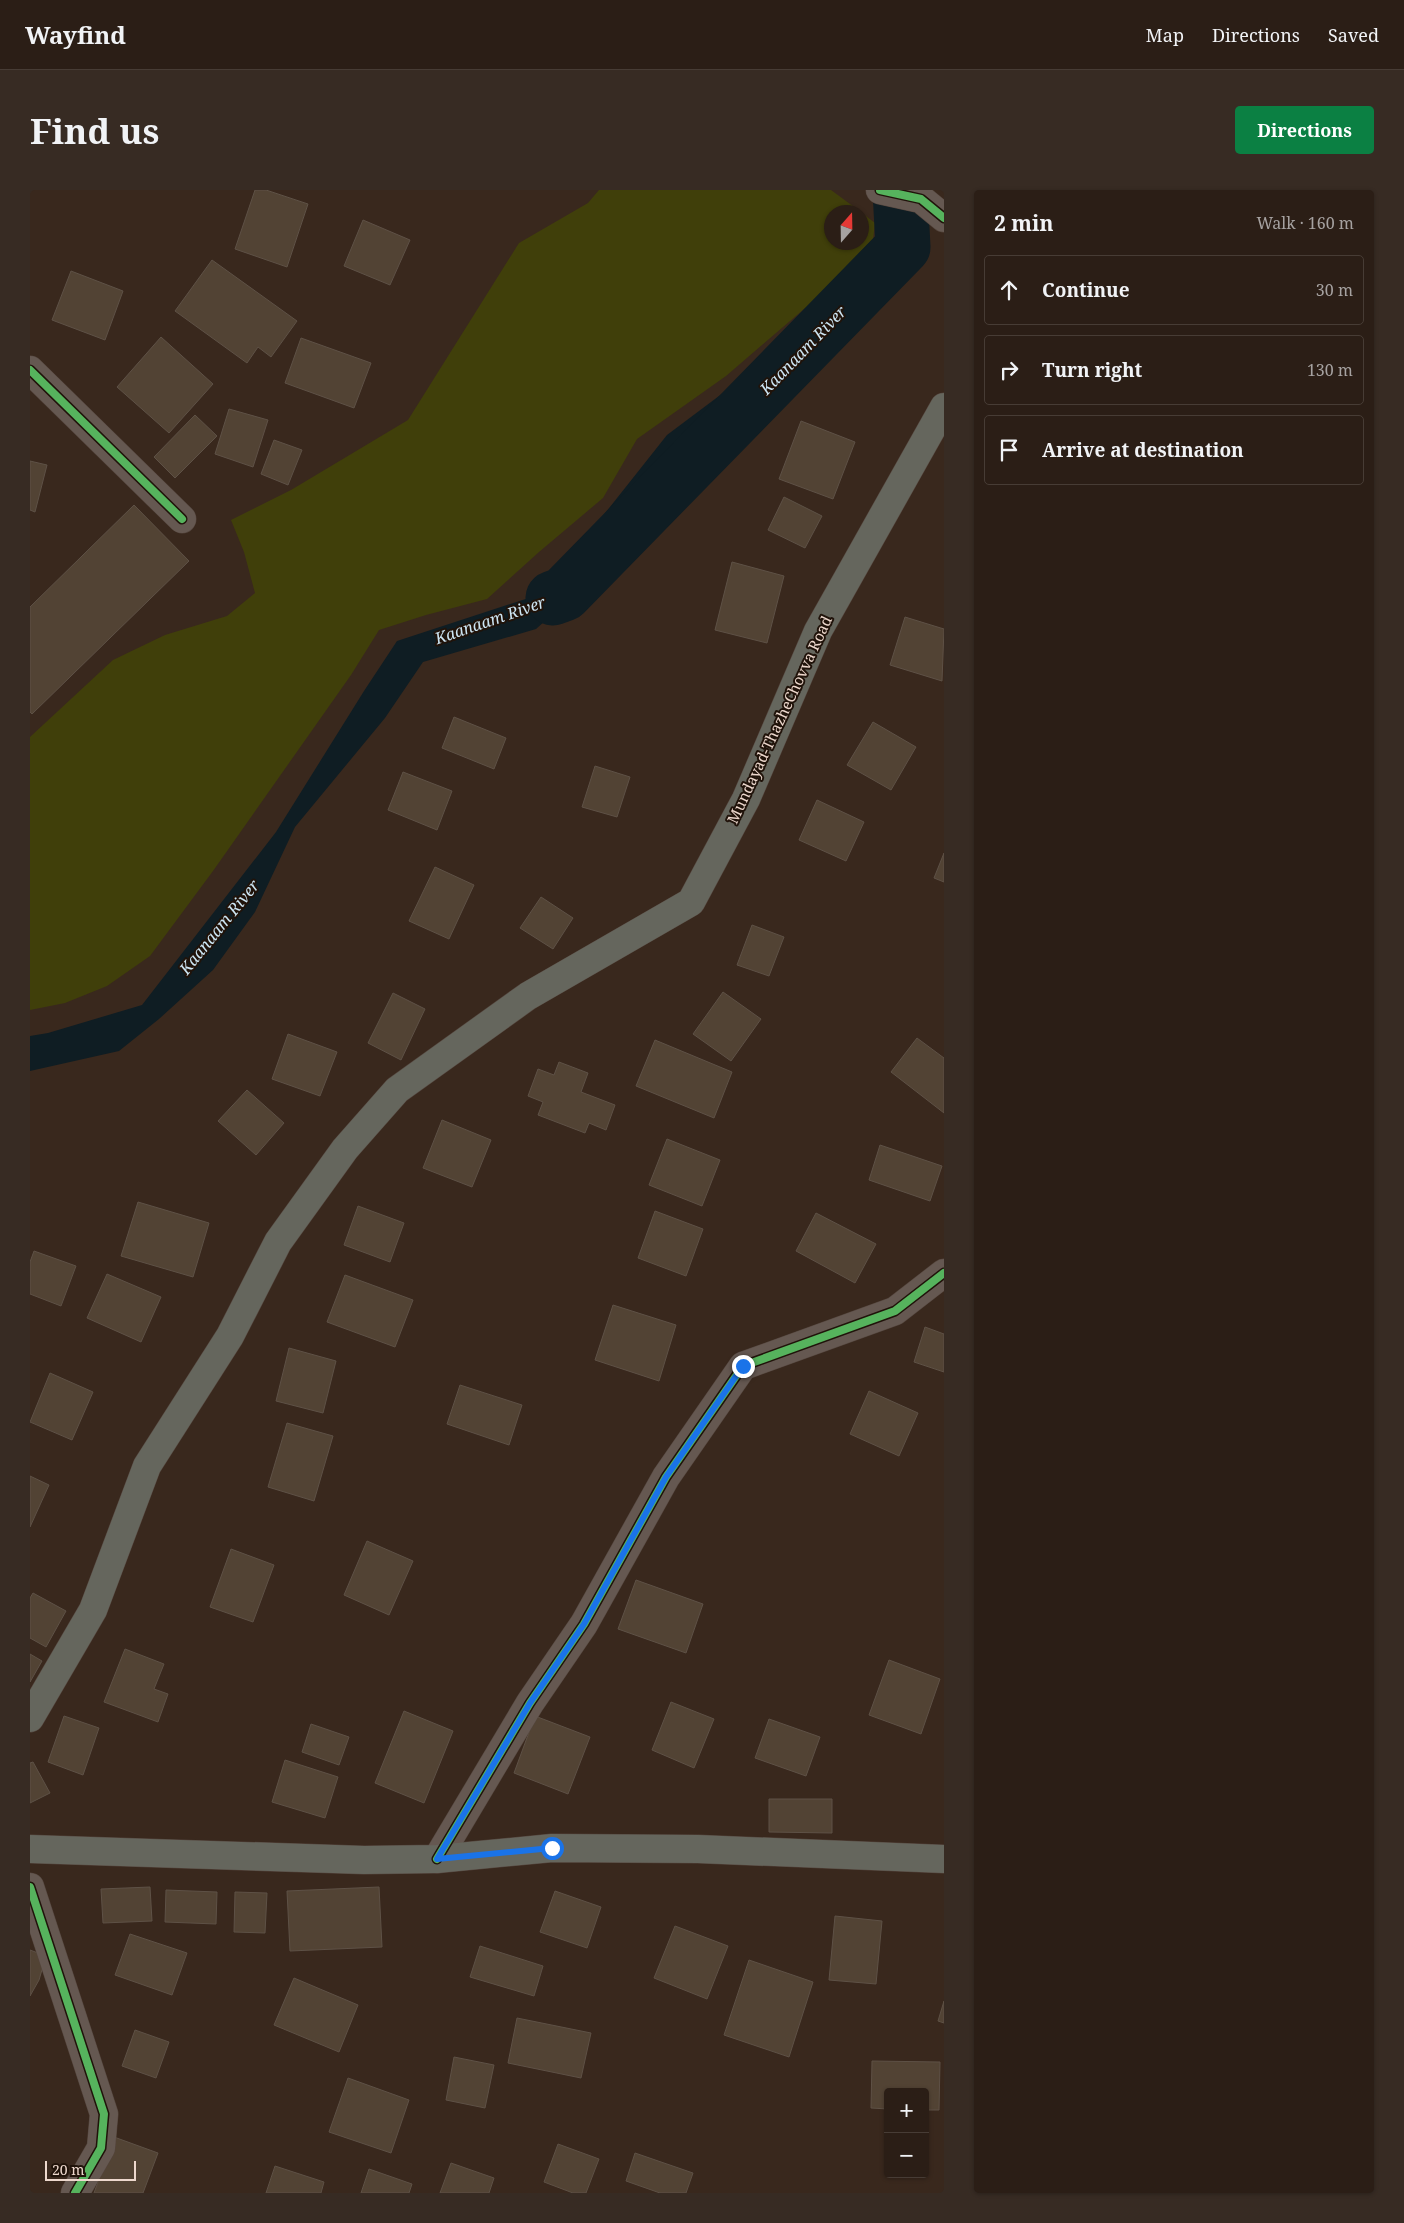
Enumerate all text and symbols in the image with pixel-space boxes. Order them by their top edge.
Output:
text: Wayfind [25,18,126,51]
text: Map [1146,23,1184,47]
text: Directions [1212,23,1300,47]
text: Saved [1328,23,1379,47]
button: Directions [1235,106,1374,154]
text: Find us [30,107,159,154]
north arrow [824,205,869,250]
text: 2 min [994,209,1053,237]
text: Walk · 160 m [1257,212,1354,234]
icon: ahead [995,276,1023,304]
text: Continue [1042,277,1130,303]
text: 30 m [1316,279,1353,301]
water label: Kaanaam River [754,300,851,400]
icon: right [995,356,1023,384]
text: Turn right [1042,357,1142,383]
text: 130 m [1307,359,1353,381]
icon: arrive [995,436,1023,464]
text: Arrive at destination [1042,437,1244,463]
water label: Kaanaam River [431,591,549,650]
street label: Mundayad-ThazheChovva Road [722,612,836,827]
water label: Kaanaam River [173,875,264,980]
route end [732,1355,755,1378]
route start [541,1837,564,1860]
map controls [884,2088,929,2178]
button: + [884,2088,929,2133]
button: − [884,2133,929,2178]
scale bar [45,2158,136,2181]
text: 20 m [52,2160,85,2179]

